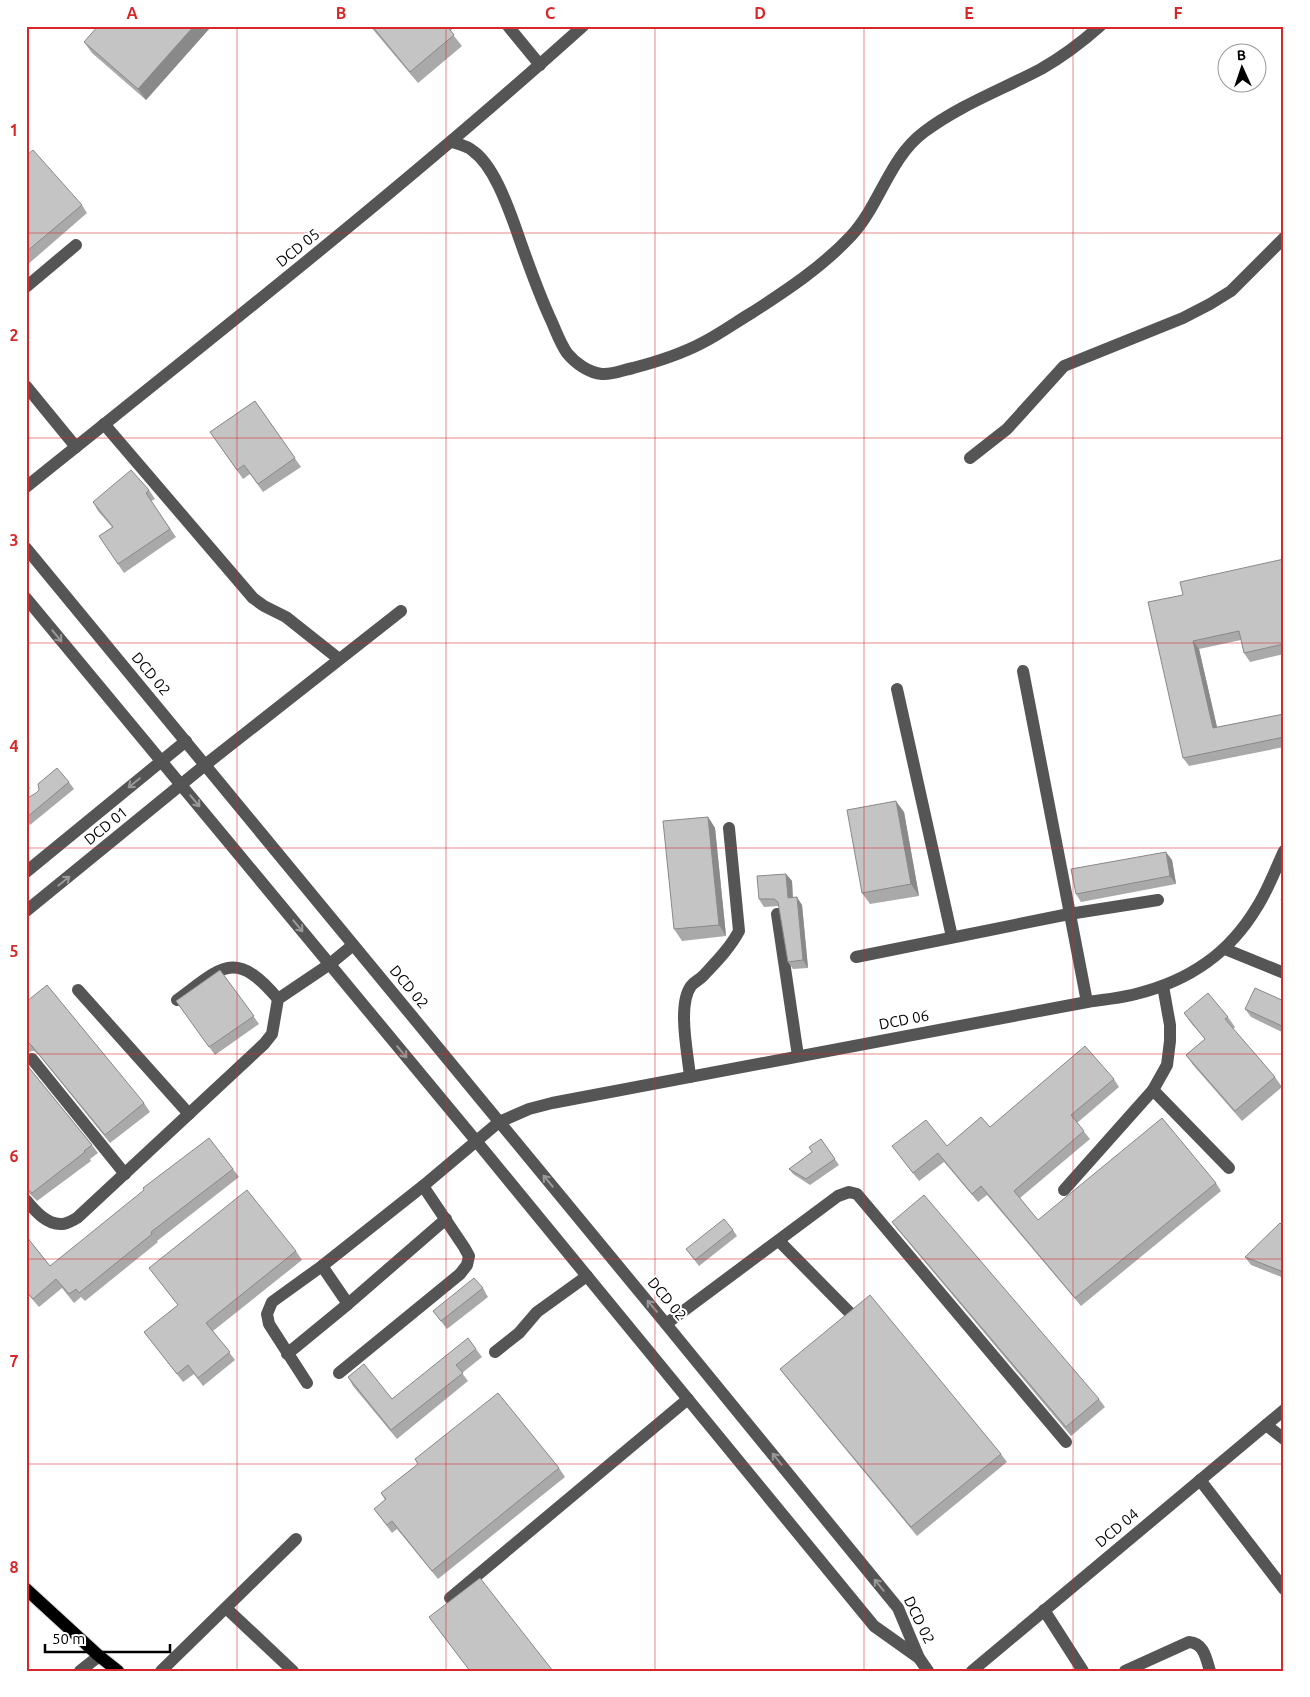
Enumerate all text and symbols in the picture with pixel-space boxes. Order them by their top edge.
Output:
text: A [126,4,138,22]
text: B [336,4,346,22]
text: C [545,4,555,22]
text: D [754,4,766,22]
text: E [964,4,974,22]
text: F [1174,4,1183,22]
north arrow [1218,42,1268,92]
text: B [1236,47,1246,63]
text: 1 [9,121,19,139]
street label: DCD 05 [273,225,323,270]
text: 2 [9,326,19,344]
text: 3 [9,531,19,549]
one-way arrow [52,629,63,642]
street label: DCD 02 [129,649,174,699]
text: 4 [9,737,19,755]
one-way arrow [128,778,141,789]
one-way arrow [189,795,200,808]
street label: DCD 01 [81,803,131,848]
one-way arrow [57,875,70,886]
one-way arrow [293,920,304,933]
text: 5 [9,942,19,960]
street label: DCD 02 [387,962,432,1012]
street label: DCD 06 [877,1006,930,1033]
one-way arrow [397,1045,408,1058]
text: 6 [9,1147,19,1165]
one-way arrow [543,1175,554,1188]
street label: DCD 02 [645,1274,690,1324]
one-way arrow [647,1300,658,1313]
text: 7 [9,1352,19,1370]
one-way arrow [771,1453,782,1466]
street label: DCD 04 [1092,1505,1142,1550]
text: 8 [9,1558,19,1576]
one-way arrow [874,1579,885,1592]
street label: DCD 02 [901,1593,938,1646]
scale bar [45,1622,170,1654]
text: 50 m [52,1630,85,1647]

